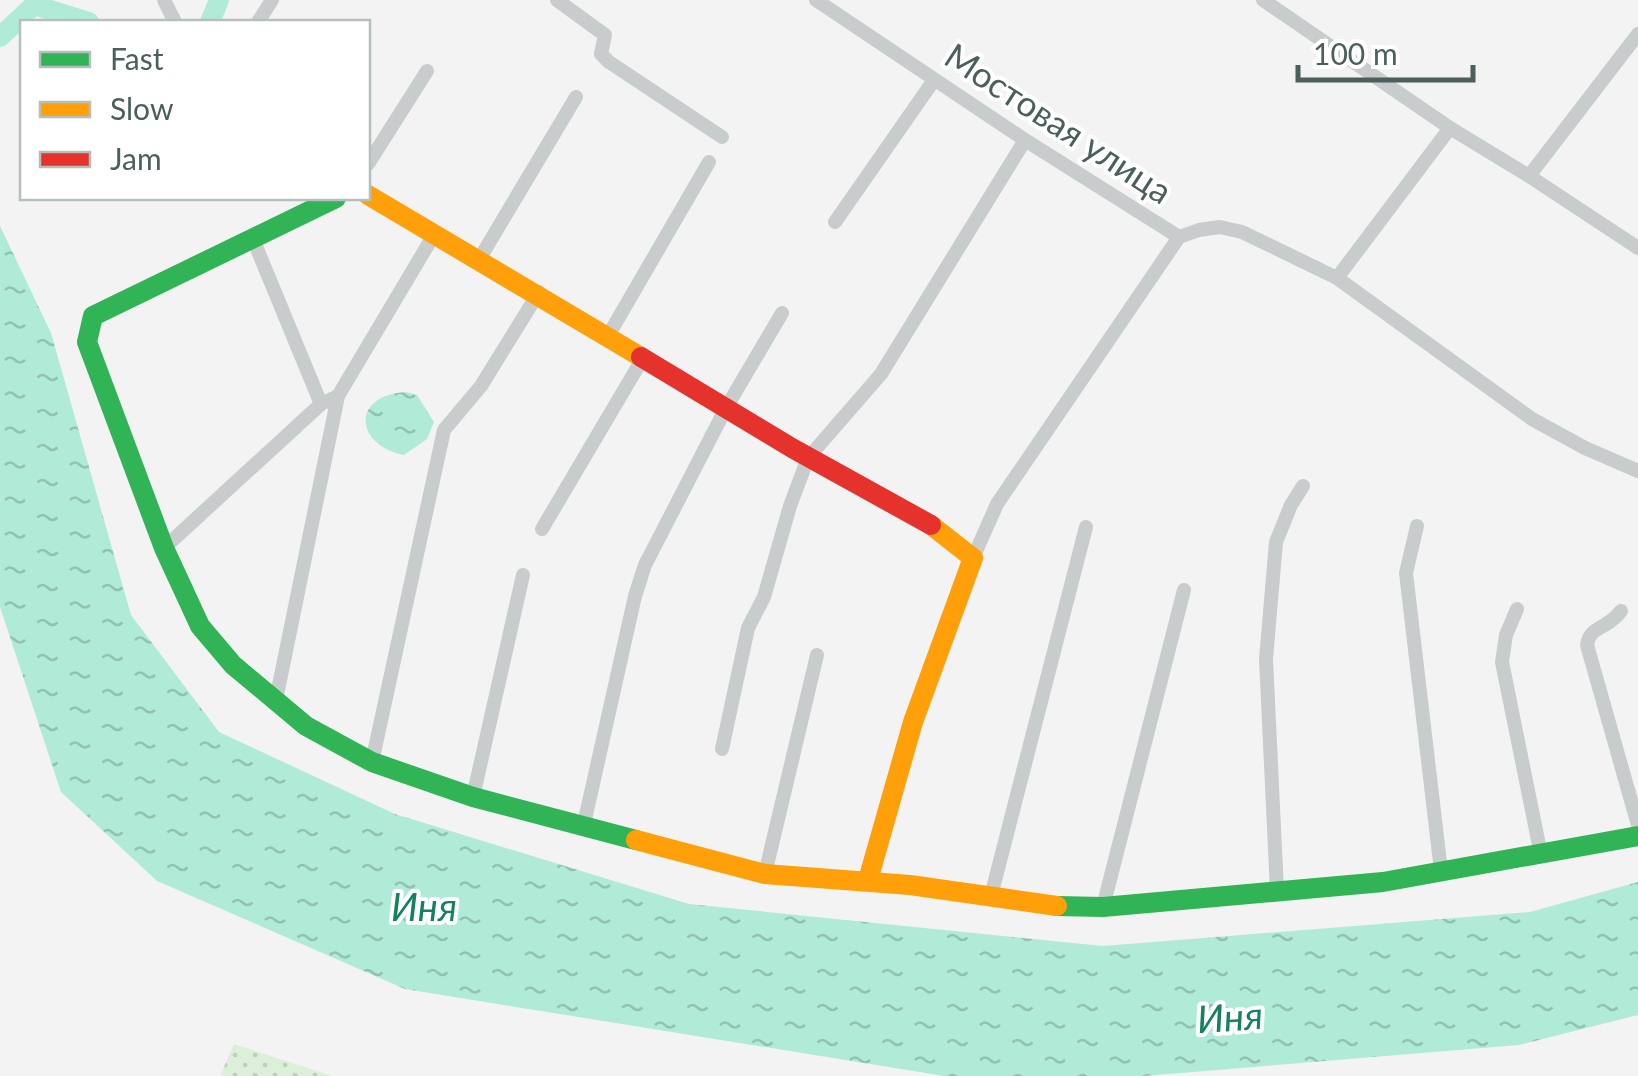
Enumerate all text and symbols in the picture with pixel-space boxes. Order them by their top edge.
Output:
legend [20,20,370,200]
scale bar [1298,20,1473,82]
street label: Мостовая улица [938,33,1180,211]
text: 100 m [1313,35,1398,71]
text: Fast [110,40,164,76]
text: Slow [110,90,174,126]
text: Jam [110,140,162,176]
water label: Иня [391,883,457,929]
water label: Иня [1195,991,1264,1041]

